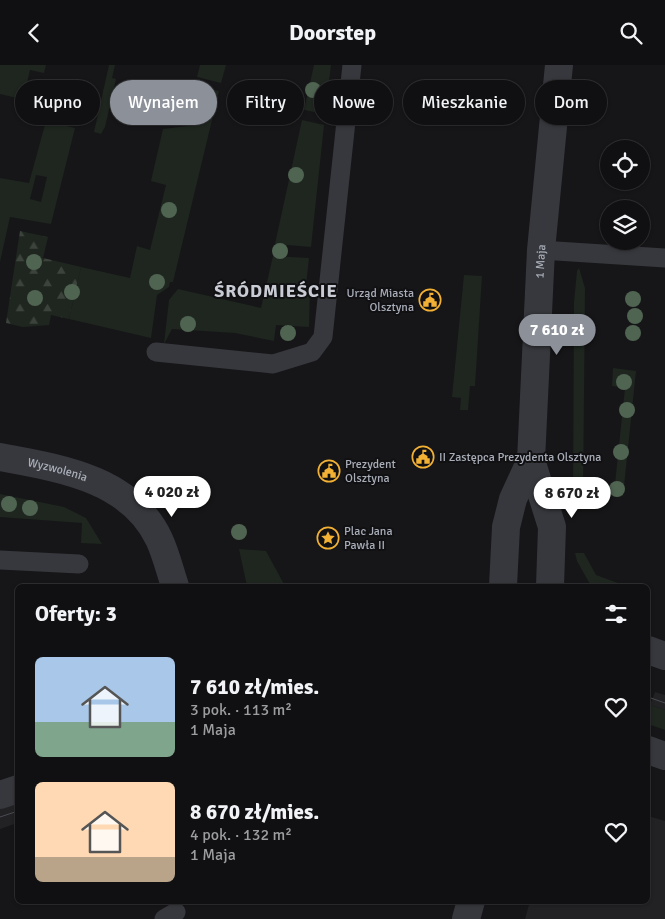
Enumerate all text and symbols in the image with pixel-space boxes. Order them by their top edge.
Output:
icon: back [20,19,48,47]
text: Doorstep [289,19,376,46]
icon: search [617,19,645,47]
chip: Kupno [15,80,100,125]
chip: Wynajem [110,80,217,125]
chip: Filtry [227,80,304,125]
chip: Nowe [314,80,393,125]
chip: Mieszkanie [403,80,525,125]
chip: Dom [535,80,607,125]
map controls [600,140,650,250]
button: locate [600,140,650,190]
button: layers [600,200,650,250]
street label: 1 Maja [532,244,549,279]
district label: ŚRÓDMIEŚCIE [214,280,338,302]
place label: Urząd Miasta Olsztyna [346,286,414,315]
public building icon: Urząd Miasta Olsztyna [418,288,442,312]
pin: 7 610 zł [505,313,609,356]
text: 7 610 zł [530,320,584,340]
public building icon: II Zastępca Prezydenta Olsztyna [411,445,435,469]
place label: II Zastępca Prezydenta Olsztyna [439,450,601,465]
street label: Wyzwolenia [26,455,90,485]
place label: Prezydent Olsztyna [345,457,396,486]
public building icon: Prezydent Olsztyna [317,459,341,483]
pin: 4 020 zł [120,475,224,518]
pin: 8 670 zł [520,477,624,519]
text: 4 020 zł [145,482,199,502]
text: 8 670 zł [545,483,599,503]
place label: Plac Jana Pawła II [344,524,392,553]
place icon: Plac Jana Pawła II [316,526,340,550]
icon: filters [602,600,630,628]
text: Oferty: 3 [35,601,117,627]
text: 7 610 zł/mies. [190,674,319,700]
icon: home [75,677,135,737]
icon: heart [602,693,630,721]
text: 3 pok. · 113 m² [190,700,292,720]
text: 1 Maja [190,720,236,740]
text: 8 670 zł/mies. [190,799,319,825]
icon: home [75,802,135,862]
icon: heart [602,818,630,846]
text: 4 pok. · 132 m² [190,825,292,845]
text: 1 Maja [190,845,236,865]

